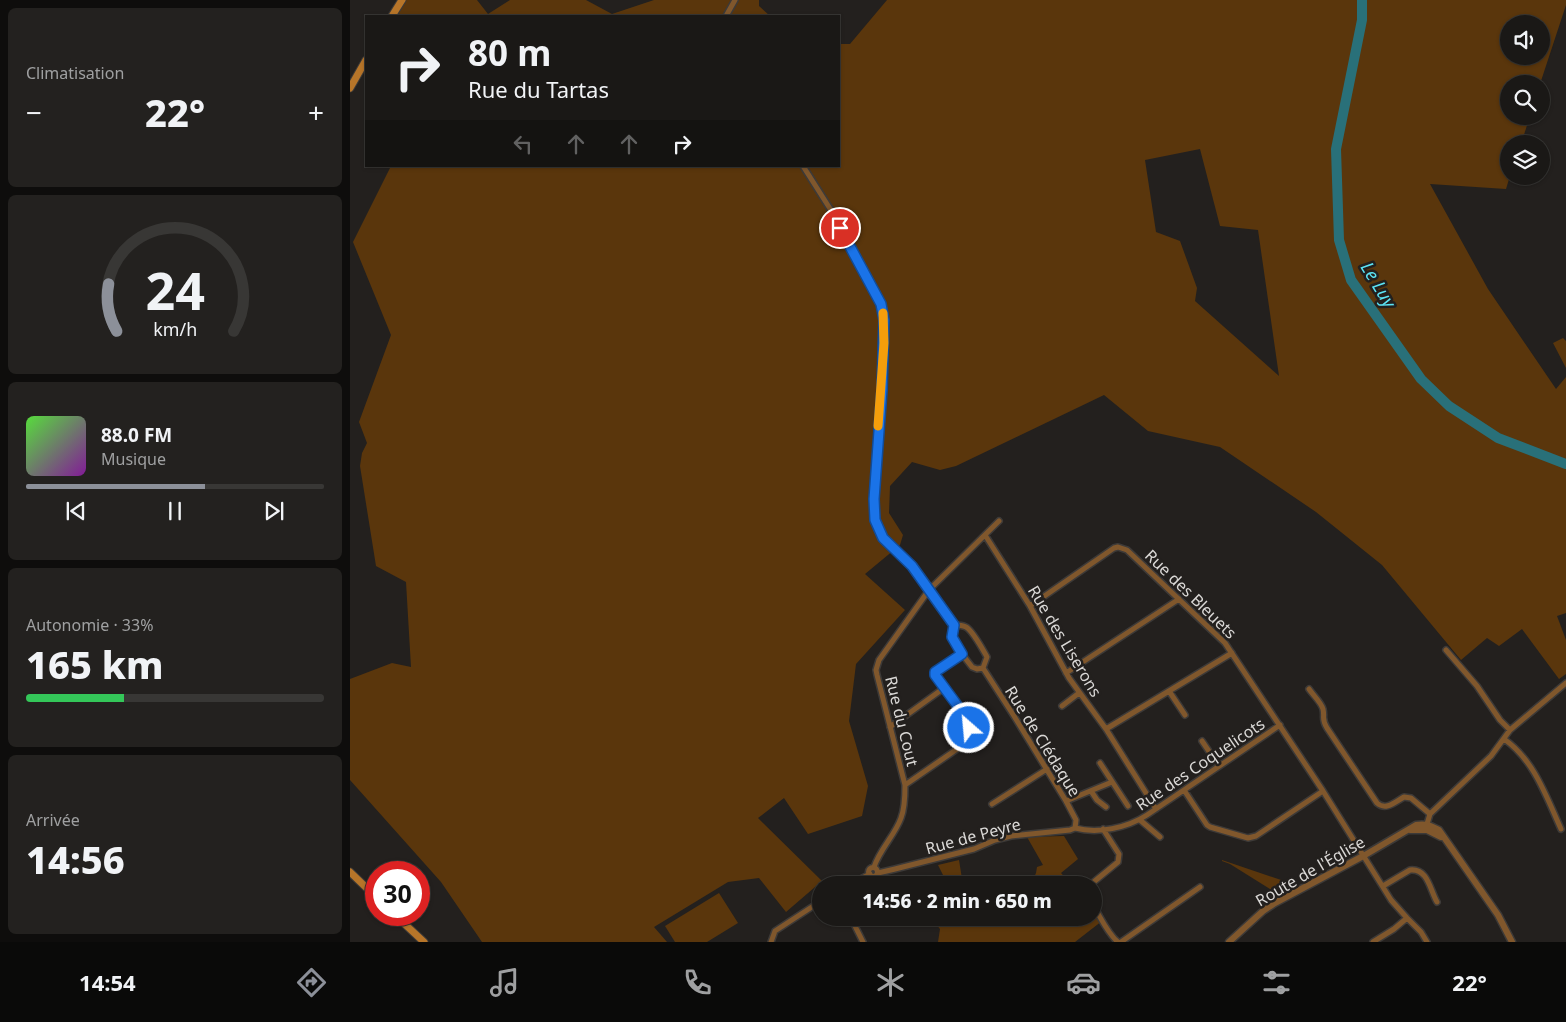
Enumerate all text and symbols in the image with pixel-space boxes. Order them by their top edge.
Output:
map controls [1500,15,1550,185]
button: sound [1500,15,1550,65]
text: 80 m [468,29,551,76]
icon: right [385,35,450,100]
text: Climatisation [26,62,124,84]
text: Rue du Tartas [468,74,609,104]
button: search [1500,75,1550,125]
text: 22° [145,86,205,138]
text: − [26,93,42,131]
text: + [308,93,324,131]
icon: left [509,130,537,158]
icon: ahead [562,130,590,158]
icon: ahead [615,130,643,158]
icon: right [668,130,696,158]
button: layers [1500,135,1550,185]
pin [819,207,861,249]
icon: arrive [826,214,854,242]
text: 24 [145,254,205,325]
water label: Le Luy [1356,257,1403,313]
text: km/h [153,317,197,341]
text: 88.0 FM [101,422,172,448]
text: Musique [101,448,166,470]
icon: previous [62,497,90,525]
icon: pause [161,497,189,525]
icon: next [260,497,288,525]
street label: Rue des Bleuets [1140,545,1242,643]
street label: Rue des Liserons [1023,581,1107,701]
text: Autonomie · 33% [26,614,153,636]
text: 165 km [26,638,164,690]
street label: Rue du Cout [880,674,924,769]
street label: Rue de Clédaque [1000,681,1086,801]
position arrow [942,701,994,753]
street label: Rue des Coquelicots [1131,713,1269,815]
text: Arrivée [26,809,80,831]
street label: Rue de Peyre [923,813,1023,859]
street label: Route de l'Église [1251,831,1369,911]
text: 14:56 [26,833,125,885]
speed limit sign: 30 [365,861,430,926]
text: 14:56 · 2 min · 650 m [862,888,1052,914]
icon: directions [294,965,329,1000]
icon: music [487,965,522,1000]
icon: phone [680,965,715,1000]
icon: climate [873,965,908,1000]
icon: car [1066,965,1101,1000]
icon: filters [1259,965,1294,1000]
text: 14:54 [79,967,136,997]
text: 22° [1452,967,1487,997]

